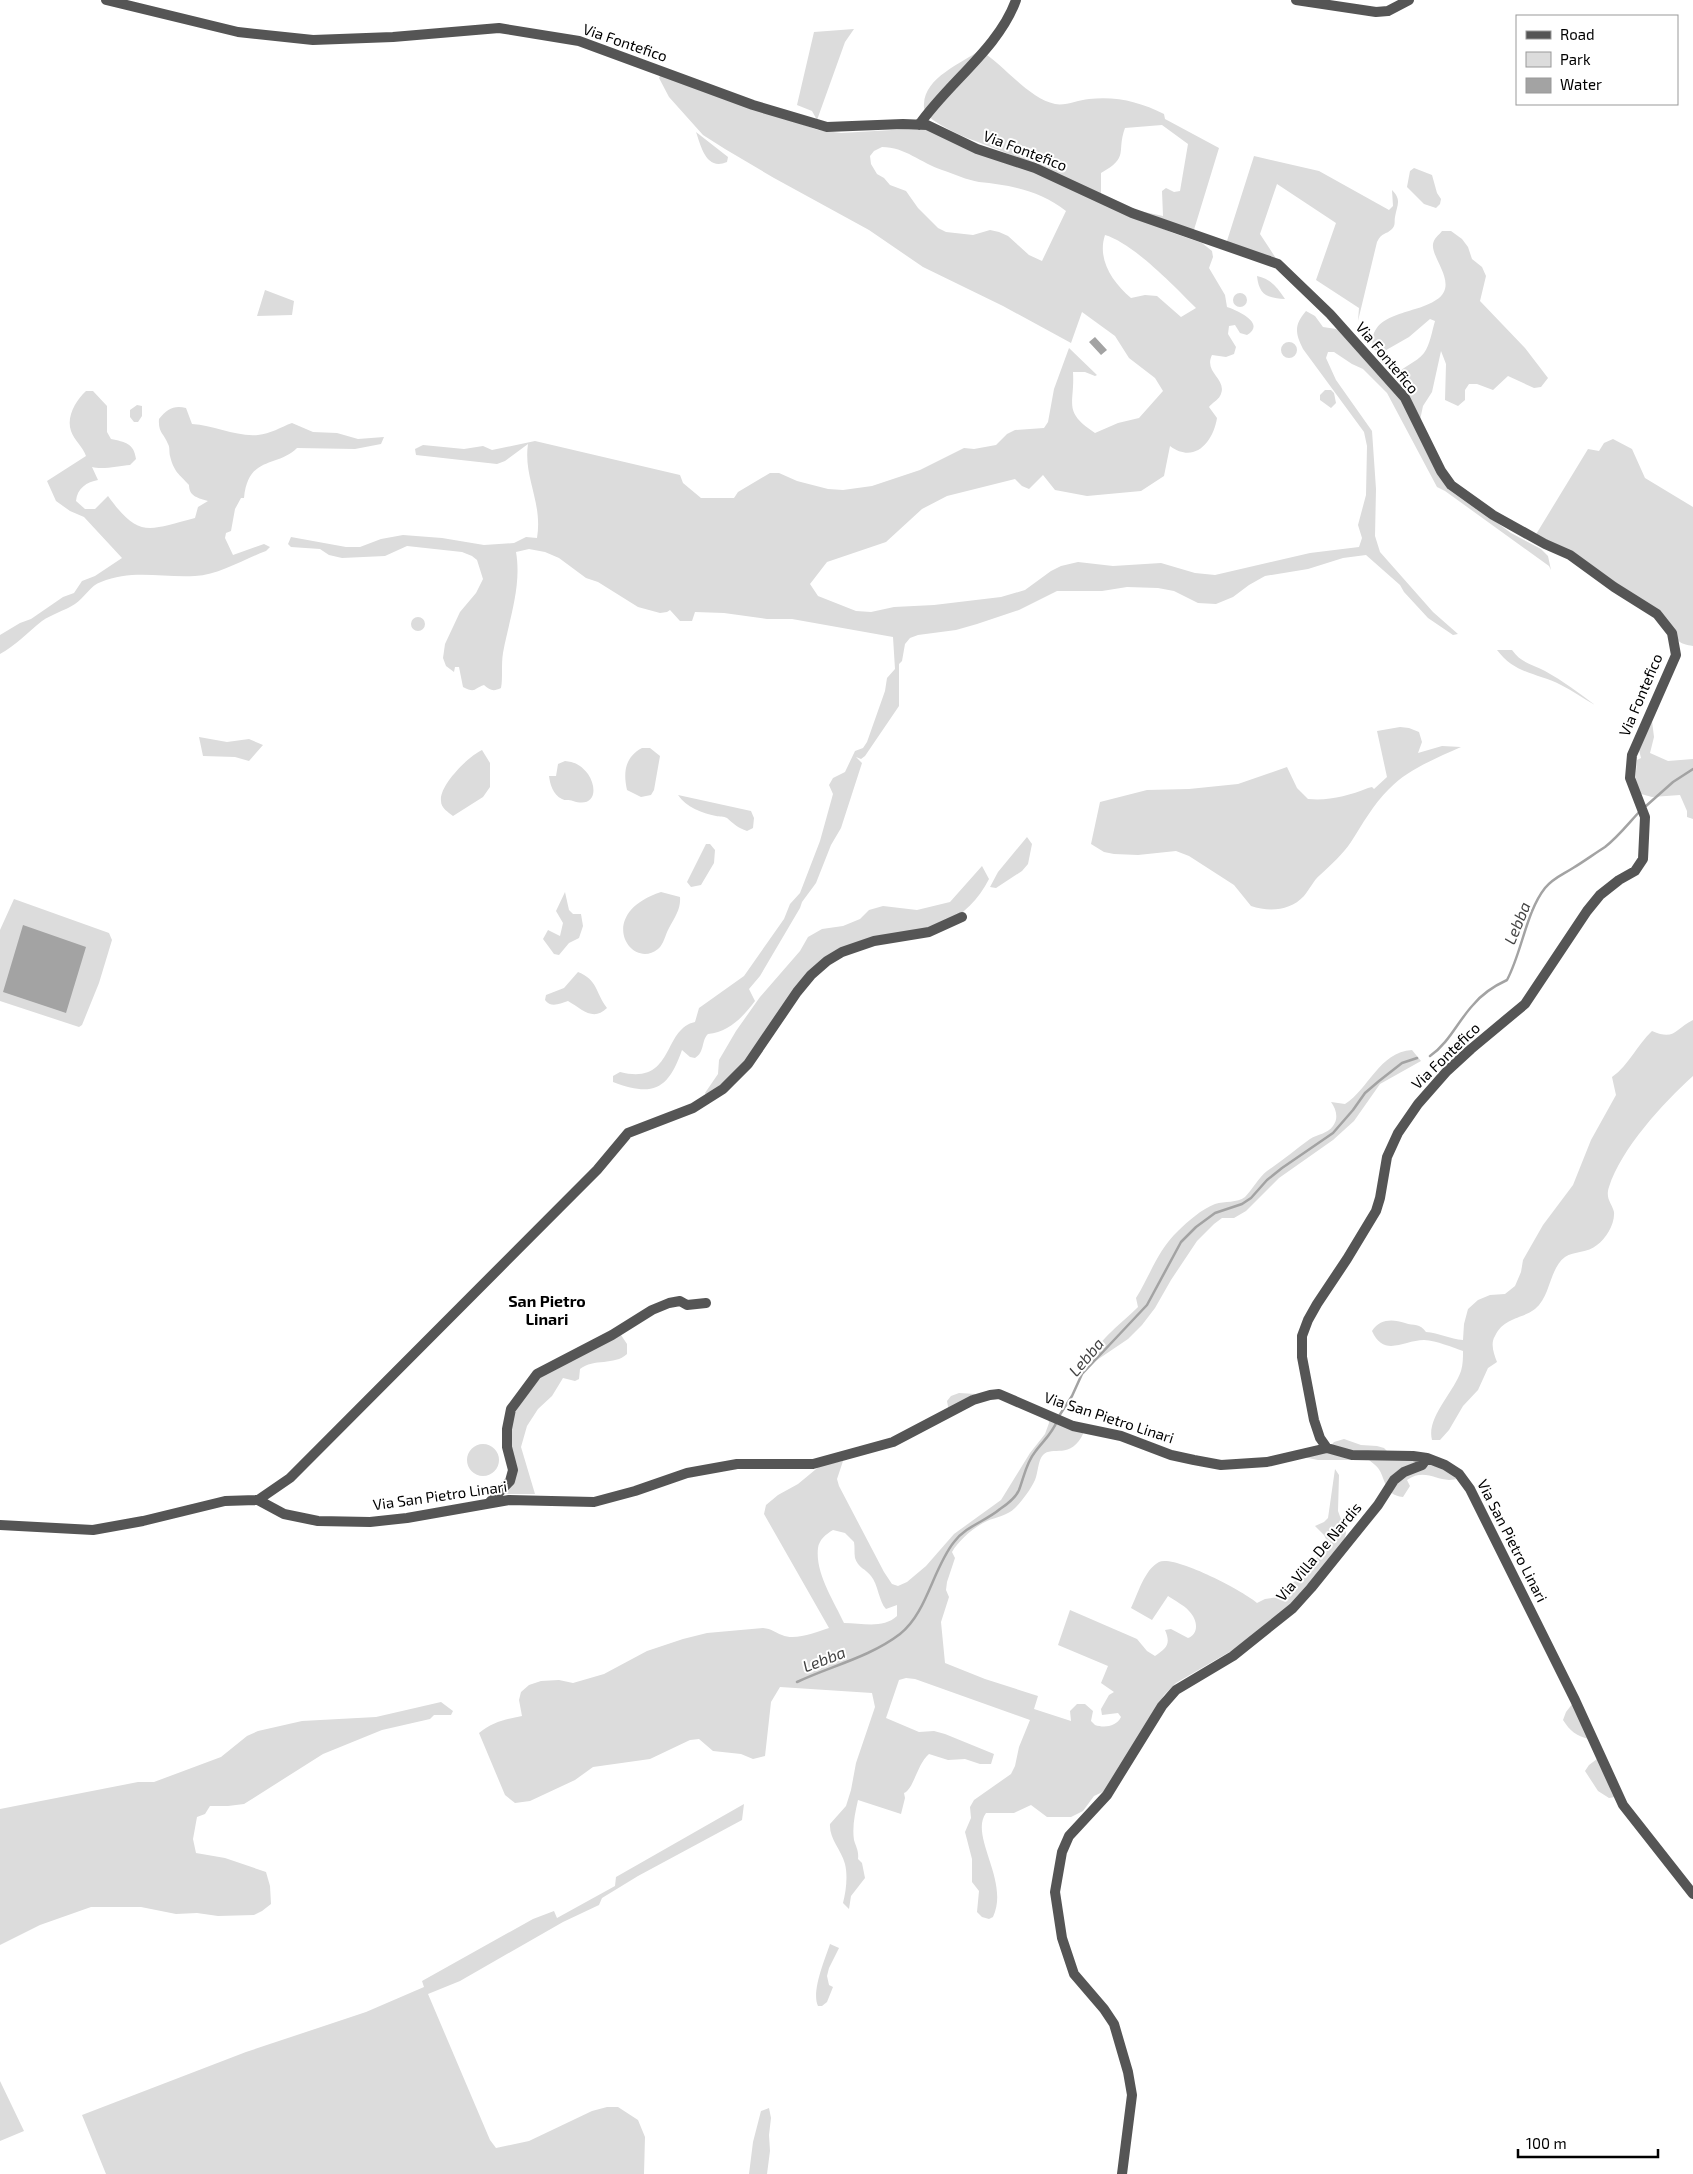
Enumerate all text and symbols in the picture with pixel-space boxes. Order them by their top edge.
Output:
legend [1516,15,1678,105]
street label: Via Fontefico [581,19,670,65]
text: Road [1560,25,1595,43]
text: Park [1560,50,1591,68]
text: Water [1560,75,1602,93]
street label: Via Fontefico [981,126,1070,174]
street label: Via Fontefico [1353,318,1423,397]
street label: Via Fontefico [1615,651,1666,739]
water label: Lebba [1499,899,1534,947]
street label: Via Fontefico [1407,1018,1483,1092]
district label: San Pietro Linari [508,1291,586,1328]
water label: Lebba [1064,1334,1107,1380]
street label: Via San Pietro Linari [1042,1388,1176,1447]
street label: Via San Pietro Linari [1474,1476,1552,1605]
street label: Via San Pietro Linari [372,1477,508,1513]
street label: Via Villa De Nardis [1272,1498,1365,1604]
water label: Lebba [800,1642,848,1675]
scale bar [1518,2126,1658,2158]
text: 100 m [1526,2134,1567,2152]

